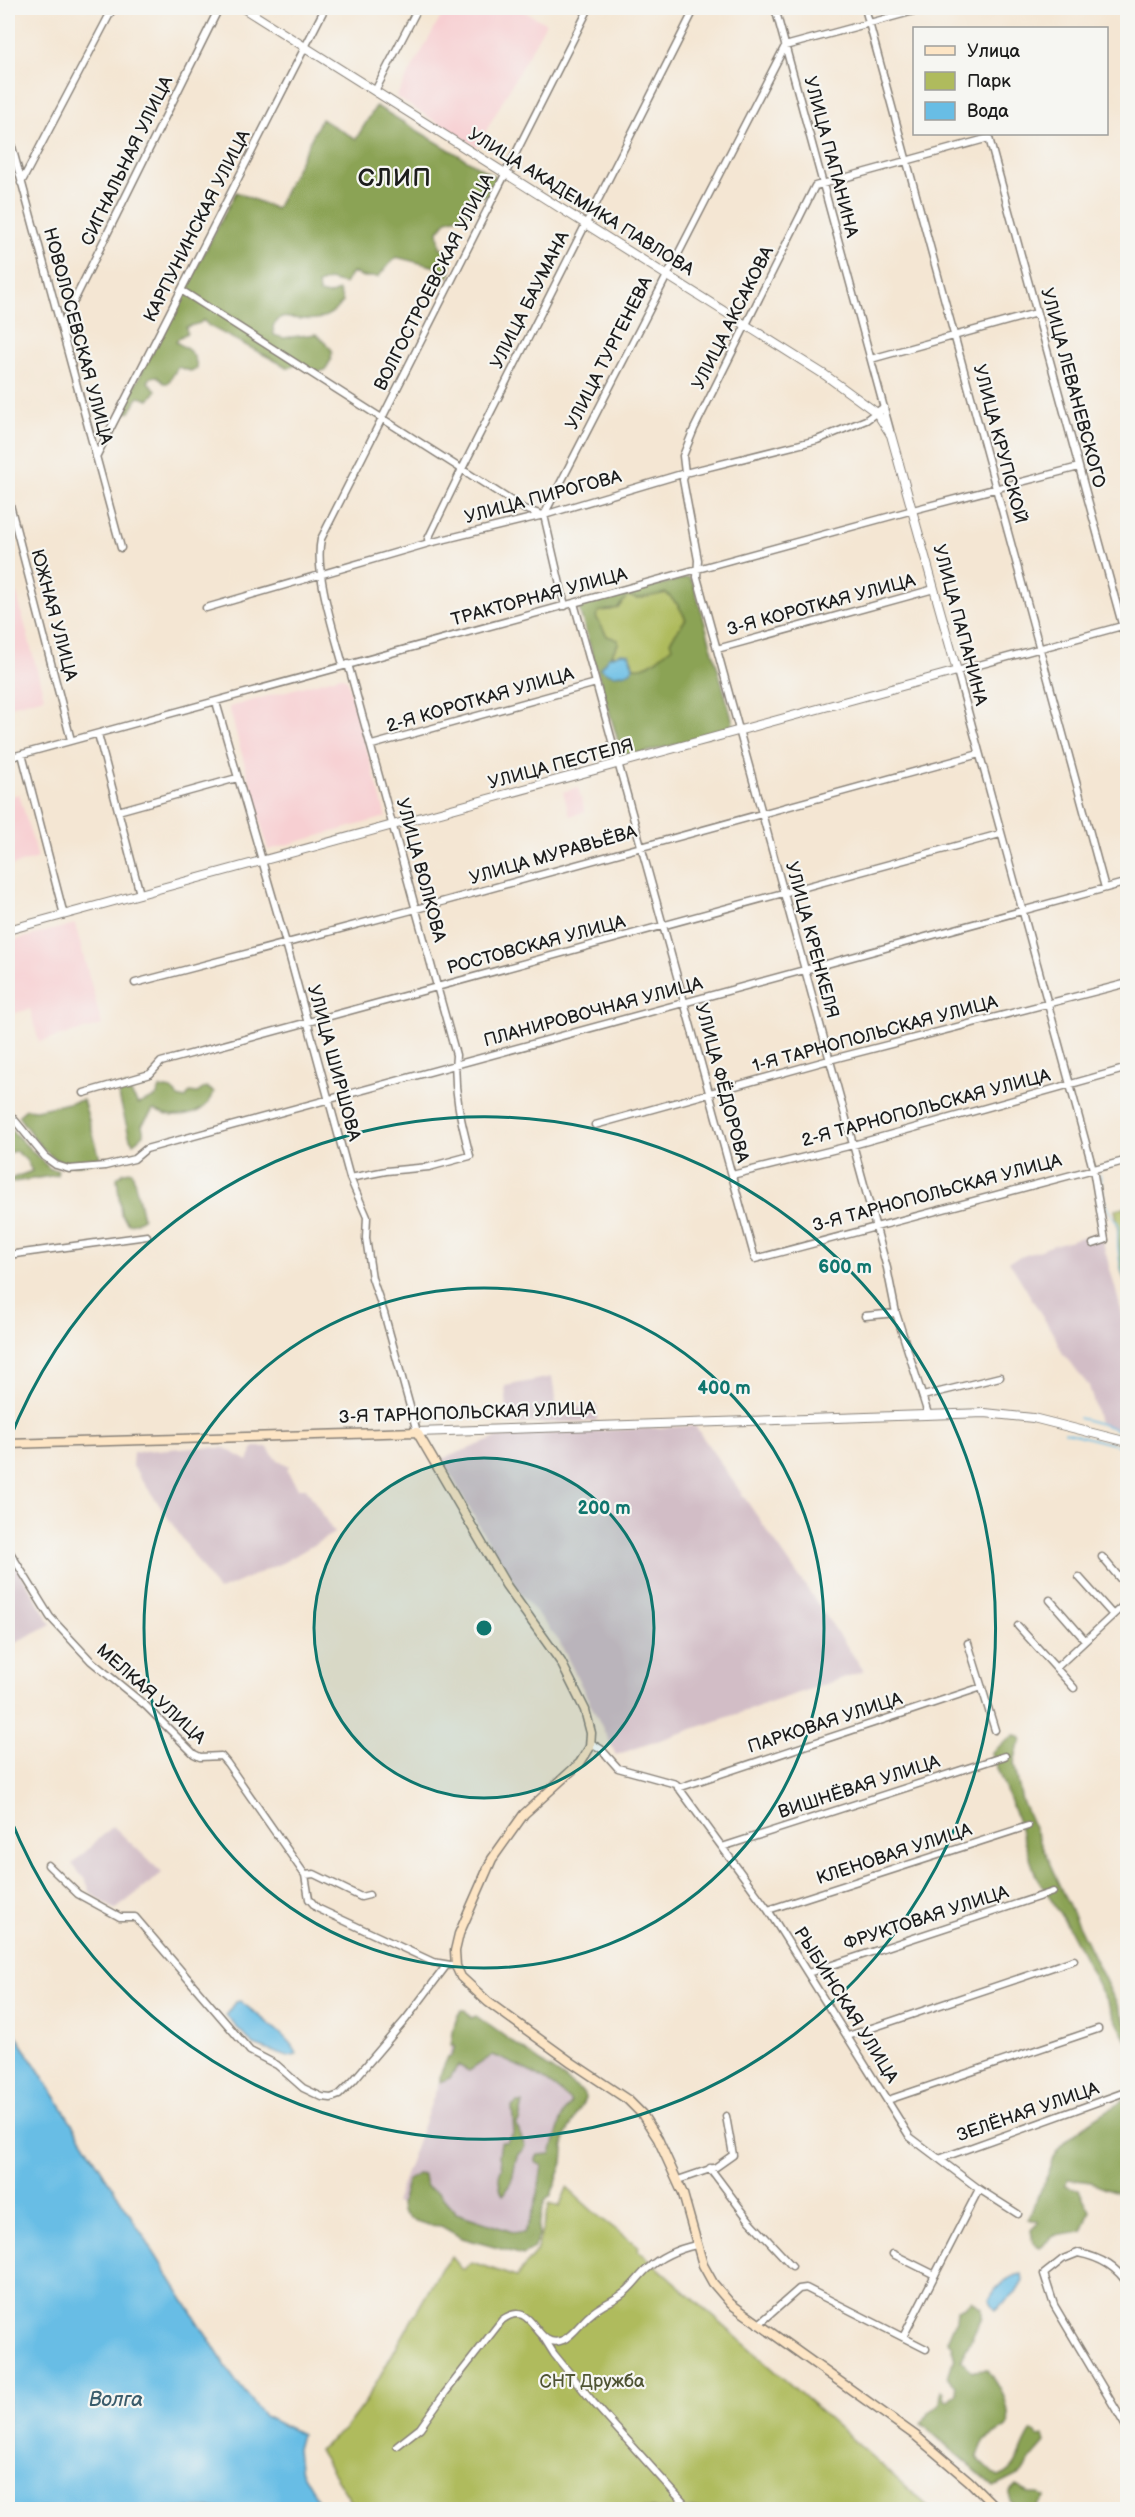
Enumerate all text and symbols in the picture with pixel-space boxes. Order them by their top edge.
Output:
legend [913,27,1108,135]
text: Улица [967,41,1021,62]
text: Парк [967,71,1011,92]
street label: СИГНАЛЬНАЯ УЛИЦА [77,73,177,249]
street label: УЛИЦА ПАПАНИНА [799,74,863,240]
text: Вода [967,101,1009,122]
street label: УЛИЦА АКАДЕМИКА ПАВЛОВА [464,124,698,280]
street label: КАРПУНИНСКАЯ УЛИЦА [139,126,255,325]
district label: СЛИП [358,164,432,193]
street label: ВОЛГОСТРОЕВСКАЯ УЛИЦА [370,170,498,394]
street label: НОВОЛОСЕВСКАЯ УЛИЦА [39,225,117,447]
street label: УЛИЦА БАУМАНА [486,228,574,372]
street label: УЛИЦА АКСАКОВА [688,243,778,393]
street label: УЛИЦА ТУРГЕНЕВА [561,273,657,433]
street label: УЛИЦА ЛЕВАНЕВСКОГО [1036,286,1110,490]
street label: УЛИЦА КРУПСКОЙ [969,362,1031,526]
street label: УЛИЦА ПИРОГОВА [462,466,624,528]
street label: УЛИЦА ПАПАНИНА [928,542,992,708]
street label: ЮЖНАЯ УЛИЦА [26,547,82,683]
street label: ТРАКТОРНАЯ УЛИЦА [449,563,629,631]
street label: 3-Я КОРОТКАЯ УЛИЦА [725,570,918,640]
street label: 2-Я КОРОТКАЯ УЛИЦА [384,663,576,737]
street label: УЛИЦА ПЕСТЕЛЯ [486,734,636,794]
street label: УЛИЦА ВОЛКОВА [392,796,450,944]
street label: УЛИЦА МУРАВЬЁВА [467,820,639,889]
street label: УЛИЦА КРЕНКЕЛЯ [781,859,843,1021]
street label: РОСТОВСКАЯ УЛИЦА [444,911,628,979]
street label: ПЛАНИРОВОЧНАЯ УЛИЦА [481,973,705,1051]
street label: УЛИЦА ШИРШОВА [303,983,365,1143]
street label: 1-Я ТАРНОПОЛЬСКАЯ УЛИЦА [750,991,1000,1077]
street label: УЛИЦА ФЁДОРОВА [691,1001,754,1165]
street label: 2-Я ТАРНОПОЛЬСКАЯ УЛИЦА [799,1065,1053,1151]
street label: 3-Я ТАРНОПОЛЬСКАЯ УЛИЦА [810,1150,1064,1236]
text: 600 m [818,1257,872,1278]
text: 400 m [697,1378,751,1399]
street label: 3-Я ТАРНОПОЛЬСКАЯ УЛИЦА [338,1398,596,1428]
text: 200 m [577,1498,631,1519]
centre of rings [474,1618,494,1638]
street label: МЕЛКАЯ УЛИЦА [92,1640,210,1749]
street label: ПАРКОВАЯ УЛИЦА [745,1688,905,1758]
street label: ВИШНЁВАЯ УЛИЦА [775,1750,943,1823]
street label: КЛЕНОВАЯ УЛИЦА [814,1819,974,1889]
street label: ФРУКТОВАЯ УЛИЦА [841,1881,1011,1955]
street label: РЫБИНСКАЯ УЛИЦА [789,1923,903,2087]
street label: ЗЕЛЁНАЯ УЛИЦА [954,2077,1102,2146]
park label: СНТ Дружба [539,2371,645,2392]
water label: Волга [89,2388,143,2412]

